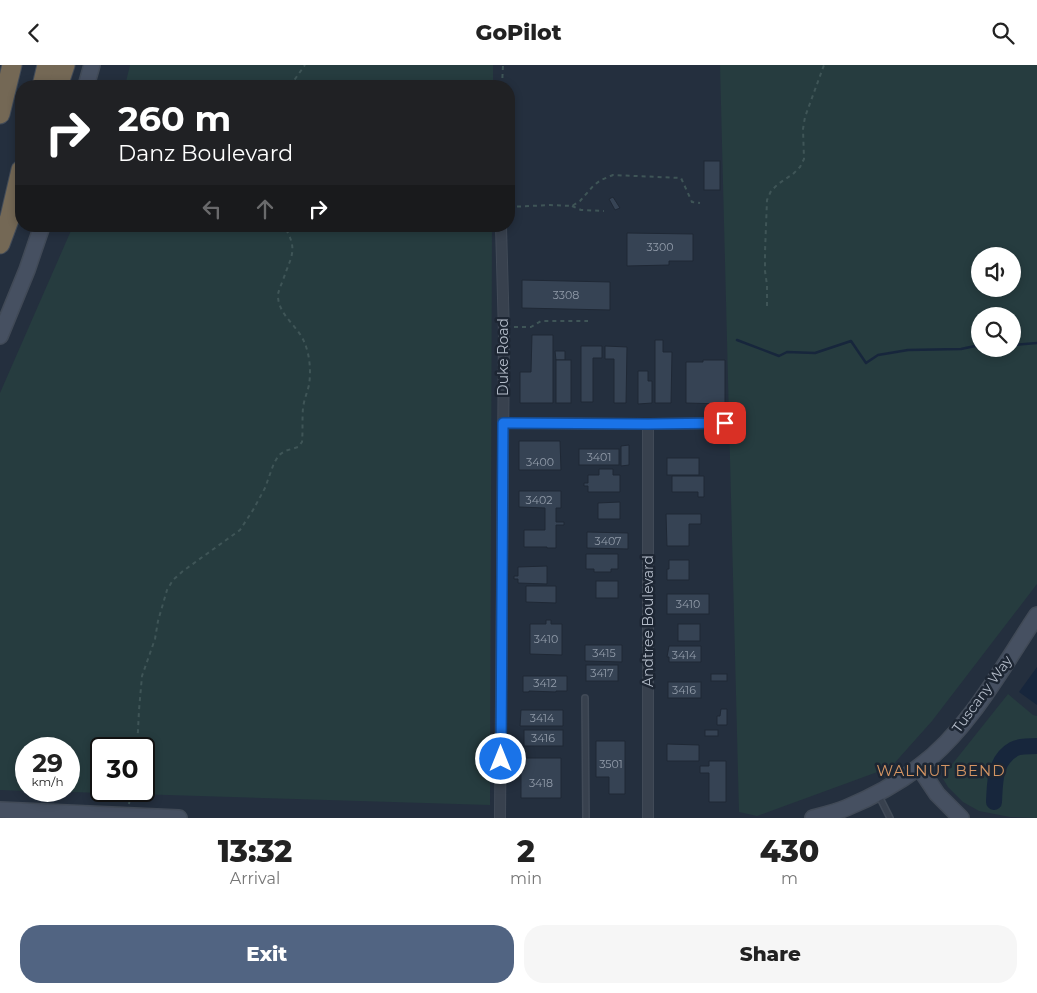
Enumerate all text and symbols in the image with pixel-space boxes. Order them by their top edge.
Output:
icon: back [20,19,48,47]
text: GoPilot [475,19,562,46]
icon: search [989,19,1017,47]
text: 260 m [118,97,231,140]
icon: right [35,100,100,165]
text: Danz Boulevard [118,140,293,167]
icon: left [198,195,226,223]
icon: ahead [251,195,279,223]
icon: right [304,195,332,223]
house number: 3300 [647,240,673,254]
map controls [971,247,1021,357]
button: sound [971,247,1021,297]
house number: 3308 [553,288,579,302]
button: search [971,307,1021,357]
street label: Duke Road [494,318,512,396]
pin [704,402,746,444]
icon: arrive [711,409,739,437]
house number: 3401 [587,450,611,464]
house number: 3400 [526,455,554,469]
house number: 3402 [525,493,553,507]
house number: 3407 [594,534,622,548]
street label: Andtree Boulevard [639,555,657,687]
house number: 3410 [676,597,700,611]
house number: 3410 [534,632,558,646]
house number: 3415 [592,646,616,660]
house number: 3414 [672,648,697,662]
street label: Tuscany Way [948,652,1016,736]
house number: 3417 [590,666,614,680]
house number: 3412 [533,676,557,690]
house number: 3416 [672,683,696,697]
house number: 3414 [530,711,555,725]
house number: 3416 [531,731,555,745]
position arrow [474,732,526,784]
speed limit sign: 30 [90,737,155,802]
text: 29 [32,748,63,778]
house number: 3501 [599,757,623,771]
district label: WALNUT BEND [876,761,1006,780]
text: km/h [31,774,64,789]
house number: 3418 [529,776,553,790]
text: 13:32 [218,833,292,870]
text: 2 [517,833,535,870]
text: 430 [760,833,819,870]
text: Arrival [230,869,280,888]
text: min [510,869,542,888]
text: m [781,869,798,888]
button: Exit [20,925,514,983]
button: Share [524,925,1017,983]

